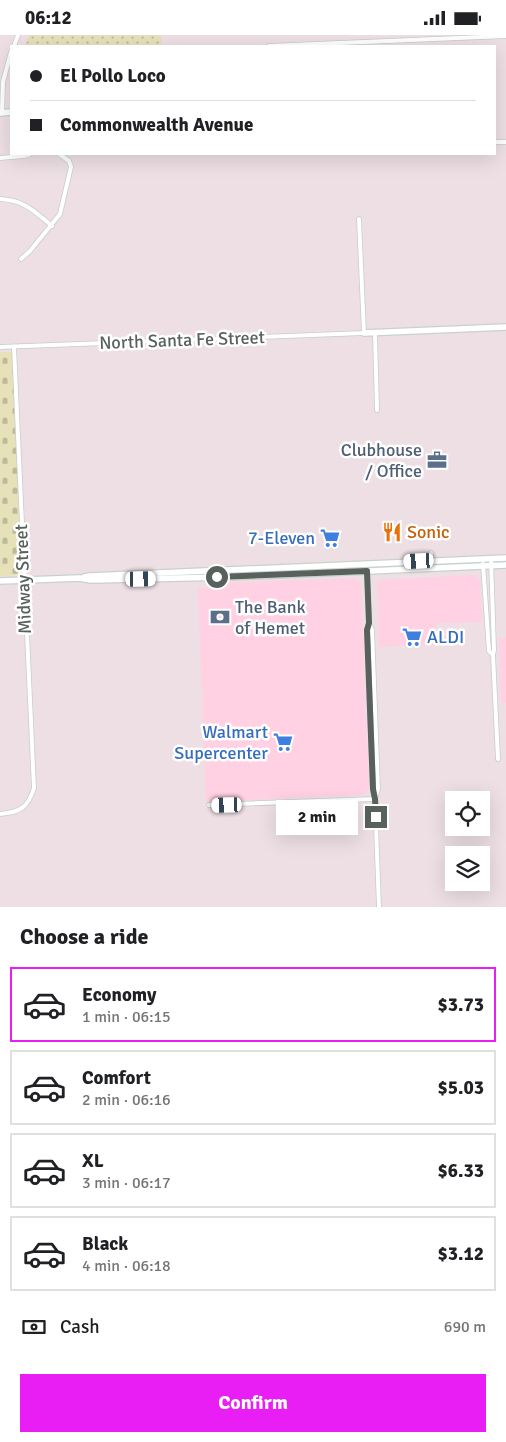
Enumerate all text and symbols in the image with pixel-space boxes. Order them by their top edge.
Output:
text: 06:12 [25,6,72,30]
text: El Pollo Loco [60,64,166,88]
text: Commonwealth Avenue [60,113,253,137]
street label: North Santa Fe Street [99,326,265,354]
place label: Clubhouse / Office [341,439,422,482]
office icon: Clubhouse / Office [426,449,448,471]
restaurant icon: Sonic [381,521,403,543]
place label: Sonic [407,521,450,543]
street label: Midway Street [10,524,36,634]
place label: 7-Eleven [248,527,315,549]
supermarket icon: 7-Eleven [319,527,341,549]
car [403,553,434,569]
route start [206,566,228,588]
car [125,571,156,587]
place label: The Bank of Hemet [235,596,306,639]
bank icon: The Bank of Hemet [209,606,231,628]
supermarket icon: ALDI [401,626,423,648]
place label: ALDI [427,626,464,648]
place label: Walmart Supercenter [174,721,268,764]
supermarket icon: Walmart Supercenter [272,731,294,753]
map controls [445,791,490,891]
button: locate [445,791,490,836]
car [211,797,242,813]
callout: 2 min [276,799,358,835]
route end [365,806,387,828]
text: 2 min [298,807,336,827]
button: layers [445,846,490,891]
text: Choose a ride [20,923,148,950]
icon: car [22,982,67,1027]
text: Economy [82,983,156,1007]
text: $3.73 [438,993,484,1017]
text: 1 min · 06:15 [82,1007,171,1027]
icon: car [22,1065,67,1110]
text: Comfort [82,1066,151,1090]
text: $5.03 [438,1076,484,1100]
text: 2 min · 06:16 [82,1090,171,1110]
icon: car [22,1148,67,1193]
text: XL [82,1149,104,1173]
text: $6.33 [438,1159,484,1183]
text: 3 min · 06:17 [82,1173,171,1193]
icon: car [22,1231,67,1276]
text: Black [82,1232,128,1256]
text: $3.12 [438,1242,484,1266]
text: 4 min · 06:18 [82,1256,171,1276]
icon: cash [20,1313,48,1341]
text: Cash [60,1315,100,1339]
text: 690 m [444,1317,486,1337]
button: Confirm [20,1374,486,1432]

